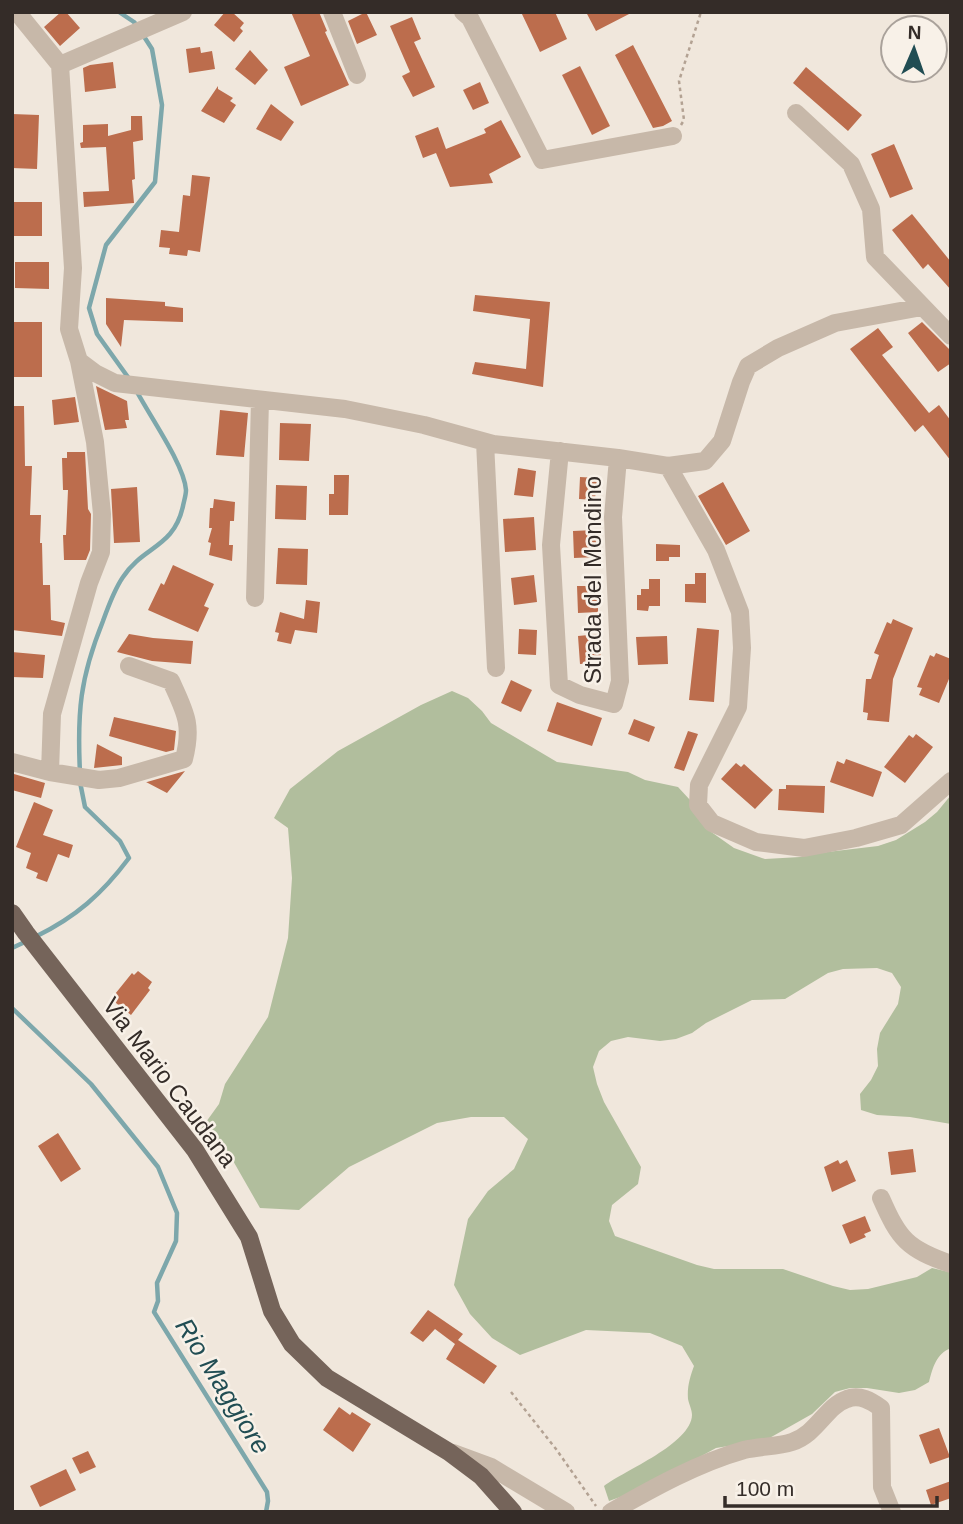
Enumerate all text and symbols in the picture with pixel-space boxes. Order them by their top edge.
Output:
north arrow [879,14,949,84]
text: N [907,22,922,43]
street label: Strada del Mondino [579,476,606,684]
street label: Via Mario Caudana [98,992,243,1173]
water label: Rio Maggiore [169,1312,277,1460]
scale bar [725,1464,937,1508]
text: 100 m [736,1477,794,1500]

